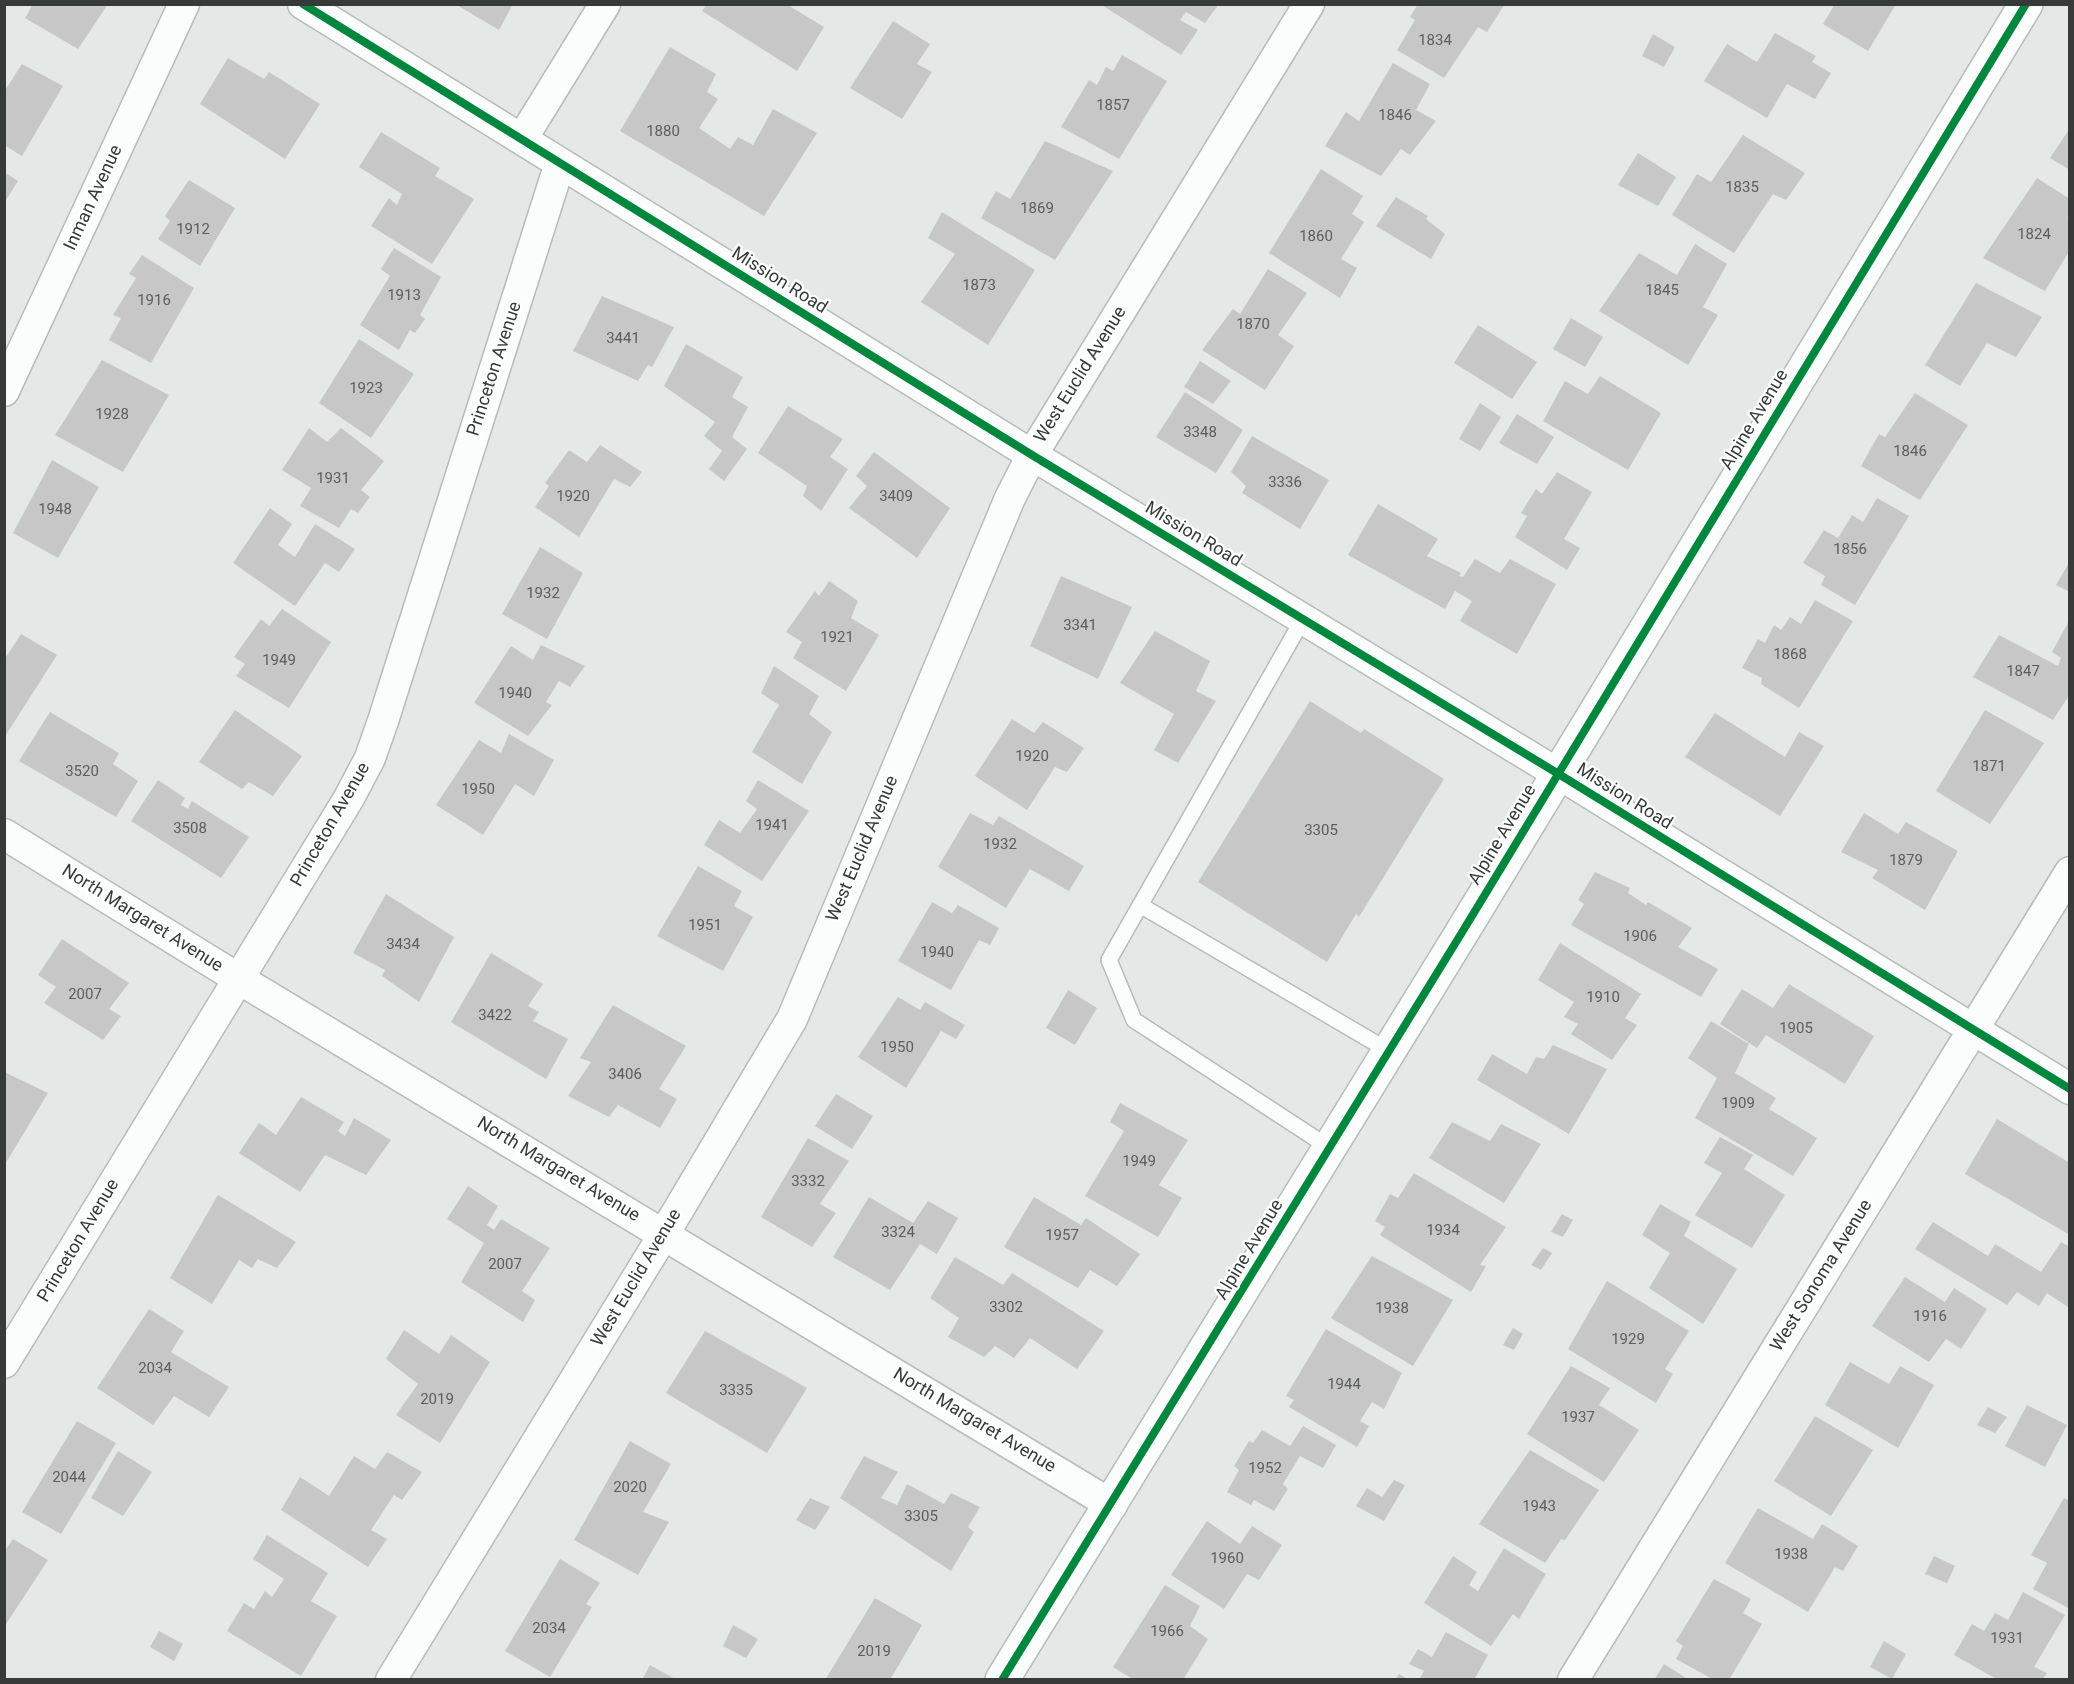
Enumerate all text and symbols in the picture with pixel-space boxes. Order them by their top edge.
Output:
house number: 1834 [1418,32,1452,50]
house number: 1857 [1096,97,1130,115]
house number: 1846 [1378,107,1412,125]
house number: 1880 [646,123,680,141]
street label: Inman Avenue [60,142,128,254]
house number: 1835 [1725,179,1759,197]
house number: 1869 [1020,200,1054,218]
house number: 1912 [176,221,210,239]
house number: 1824 [2017,226,2051,244]
house number: 1860 [1299,228,1333,246]
street label: Mission Road [727,243,831,319]
house number: 1873 [962,277,996,295]
house number: 1845 [1645,282,1679,300]
house number: 1913 [387,287,421,305]
house number: 1916 [137,292,171,310]
street label: Princeton Avenue [463,299,527,439]
street label: West Euclid Avenue [1030,303,1132,447]
house number: 1870 [1236,316,1270,334]
house number: 3441 [606,330,640,348]
street label: Alpine Avenue [1717,366,1793,474]
house number: 1923 [349,380,383,398]
house number: 1928 [95,406,129,424]
house number: 3348 [1183,424,1217,442]
house number: 1846 [1893,443,1927,461]
house number: 1931 [316,470,350,488]
house number: 3336 [1268,474,1302,492]
house number: 1920 [556,488,590,506]
house number: 3409 [879,488,913,506]
street label: Mission Road [1141,498,1245,572]
house number: 1948 [38,501,72,519]
house number: 1856 [1833,541,1867,559]
house number: 1932 [526,585,560,603]
house number: 3341 [1063,617,1097,635]
house number: 1921 [820,629,854,647]
house number: 1868 [1773,646,1807,664]
house number: 1949 [262,652,296,670]
house number: 1847 [2006,663,2040,681]
house number: 1940 [498,685,532,703]
house number: 1920 [1015,748,1049,766]
house number: 1871 [1972,758,2006,776]
street label: Princeton Avenue [287,759,375,891]
street label: Mission Road [1572,759,1676,835]
house number: 3520 [65,763,99,781]
street label: West Euclid Avenue [822,773,904,925]
house number: 1950 [461,781,495,799]
street label: Alpine Avenue [1465,781,1541,889]
house number: 1941 [755,817,789,835]
house number: 3508 [173,820,207,838]
house number: 3305 [1304,822,1338,840]
house number: 1932 [983,836,1017,854]
house number: 1879 [1889,852,1923,870]
street label: North Margaret Avenue [57,861,227,977]
house number: 1951 [688,917,722,935]
house number: 1906 [1623,928,1657,946]
house number: 3434 [386,936,420,954]
house number: 1940 [920,944,954,962]
house number: 2007 [68,986,102,1004]
house number: 1910 [1586,989,1620,1007]
house number: 3422 [478,1007,512,1025]
house number: 1905 [1779,1020,1813,1038]
house number: 1950 [880,1039,914,1057]
house number: 3406 [608,1066,642,1084]
house number: 1909 [1721,1095,1755,1113]
street label: North Margaret Avenue [473,1113,643,1227]
house number: 1949 [1122,1153,1156,1171]
house number: 3332 [791,1173,825,1191]
street label: Princeton Avenue [34,1175,124,1307]
street label: Alpine Avenue [1212,1196,1288,1304]
street label: West Sonoma Avenue [1766,1196,1878,1356]
street label: West Euclid Avenue [587,1205,687,1351]
house number: 1934 [1426,1222,1460,1240]
house number: 3324 [881,1224,915,1242]
house number: 1957 [1045,1227,1079,1245]
house number: 2007 [488,1256,522,1274]
house number: 3302 [989,1299,1023,1317]
house number: 1938 [1375,1300,1409,1318]
house number: 1916 [1913,1308,1947,1326]
house number: 1929 [1611,1331,1645,1349]
house number: 2034 [138,1360,172,1378]
street label: North Margaret Avenue [889,1364,1059,1478]
house number: 1944 [1327,1376,1361,1394]
house number: 3335 [719,1382,753,1400]
house number: 2019 [420,1391,454,1409]
house number: 1937 [1561,1409,1595,1427]
house number: 1952 [1248,1460,1282,1478]
house number: 2044 [52,1469,86,1487]
house number: 2020 [613,1479,647,1497]
house number: 1943 [1522,1498,1556,1516]
house number: 3305 [904,1508,938,1526]
house number: 1938 [1774,1546,1808,1564]
house number: 1960 [1210,1550,1244,1568]
house number: 2034 [532,1620,566,1638]
house number: 1966 [1150,1623,1184,1641]
house number: 1931 [1990,1630,2024,1648]
house number: 2019 [857,1643,891,1661]

